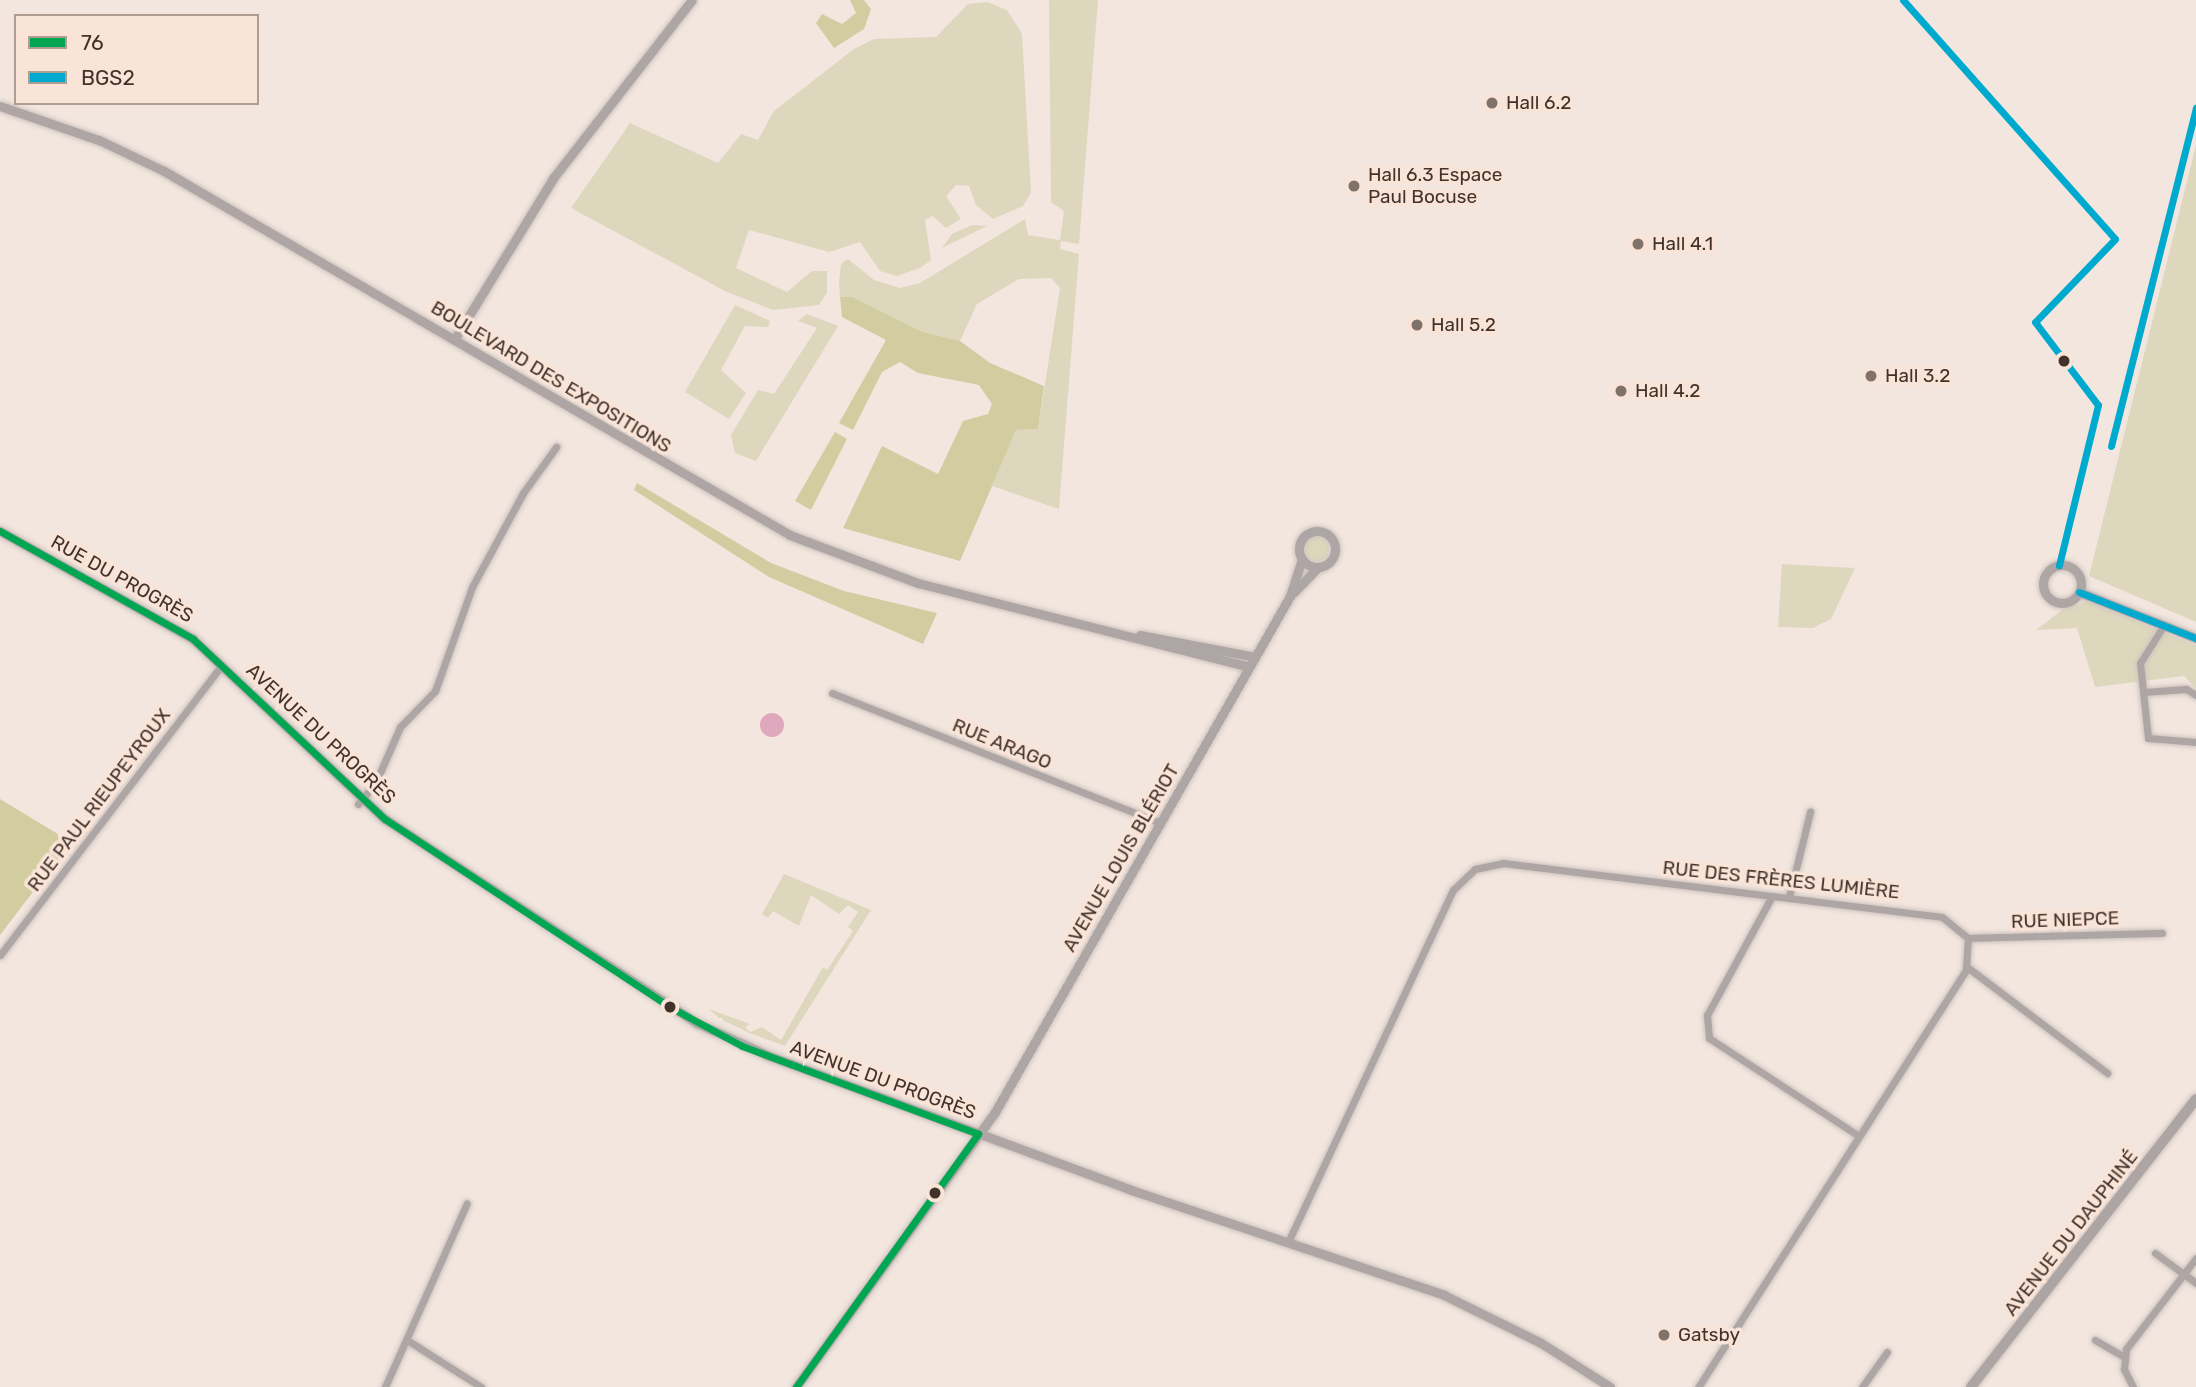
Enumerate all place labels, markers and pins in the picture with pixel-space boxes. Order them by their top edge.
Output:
place label: Hall 6.2 [1506,92,1571,114]
marker: Hall 6.2 [1484,95,1500,111]
place label: Hall 6.3 Espace Paul Bocuse [1368,164,1502,208]
marker: Hall 6.3 Espace Paul Bocuse [1346,178,1362,194]
place label: Hall 4.1 [1652,233,1713,255]
marker: Hall 4.1 [1630,236,1646,252]
place label: Hall 5.2 [1431,314,1496,336]
marker: Hall 5.2 [1409,317,1425,333]
unlabelled marker [2057,354,2071,368]
place label: Hall 3.2 [1885,365,1950,387]
marker: Hall 3.2 [1863,368,1879,384]
place label: Hall 4.2 [1635,380,1700,402]
marker: Hall 4.2 [1613,383,1629,399]
unlabelled marker [663,1000,677,1014]
unlabelled marker [928,1186,942,1200]
place label: Gatsby [1678,1324,1740,1346]
marker: Gatsby [1656,1327,1672,1343]

